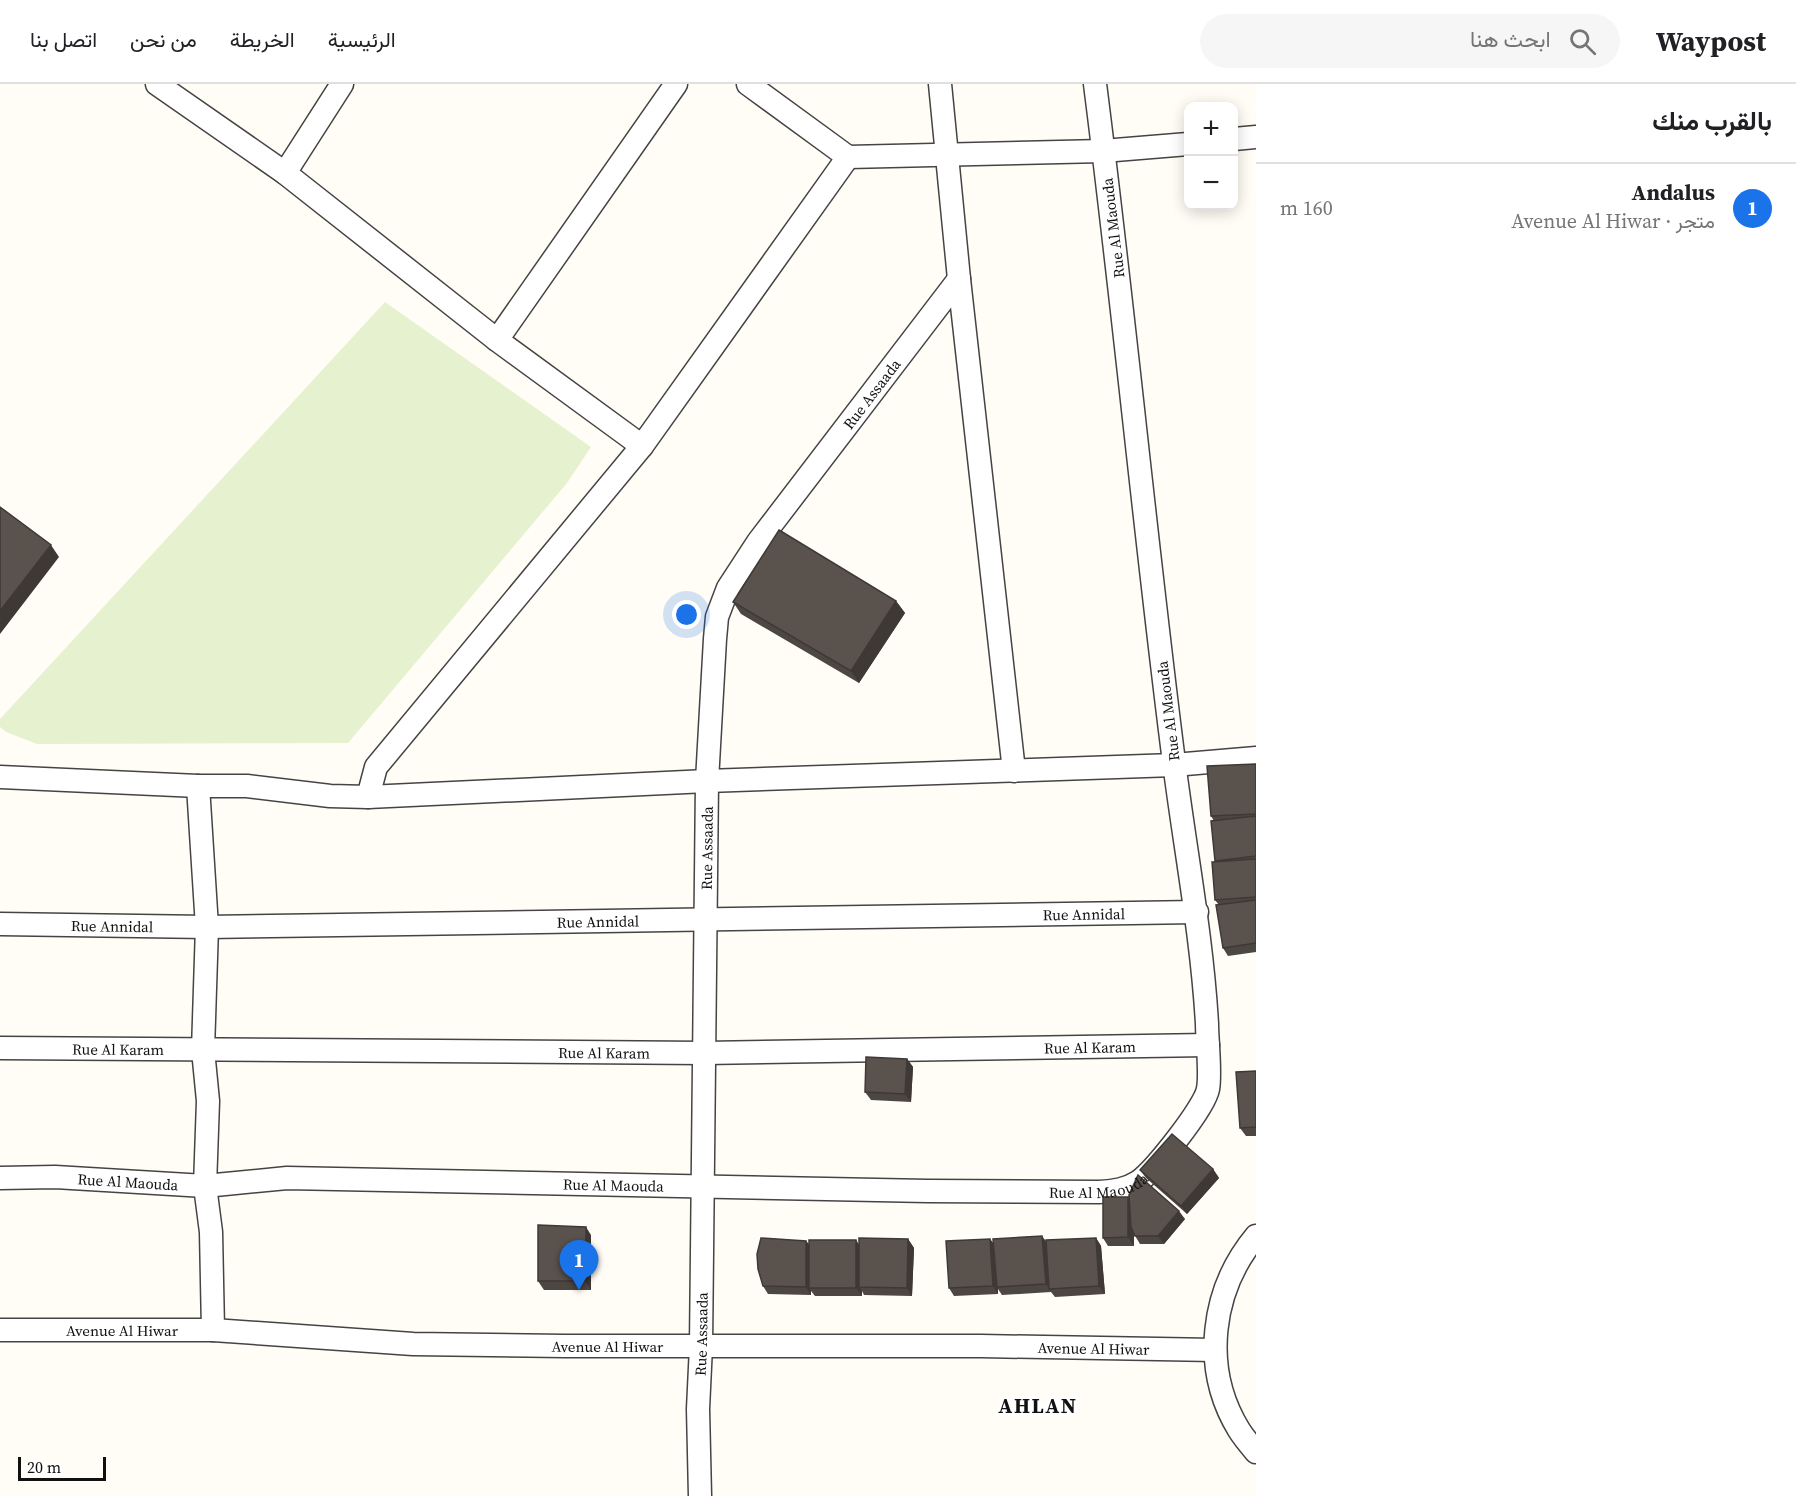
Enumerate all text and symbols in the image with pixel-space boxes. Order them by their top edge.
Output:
search box [1200,14,1620,68]
text: Waypost [1656,22,1766,60]
text: ابحث هنا [1470,24,1551,54]
text: اتصل بنا [30,25,97,54]
text: من نحن [130,25,197,54]
text: الخريطة [230,25,295,54]
text: الرئيسية [328,25,396,54]
icon: search [1566,25,1599,58]
map controls [1184,102,1238,210]
button: + [1184,102,1238,156]
text: بالقرب منك [1652,103,1772,139]
button: − [1184,156,1238,210]
street label: Rue Al Maouda [1096,176,1130,279]
text: Andalus [1632,177,1715,207]
text: 160 m [1280,194,1333,222]
text: 1 [1747,194,1758,222]
text: متجر · Avenue Al Hiwar [1511,207,1715,235]
street label: Rue Assaada [838,354,905,433]
your location [672,600,701,629]
street label: Rue Al Maouda [1151,659,1185,762]
street label: Rue Assaada [695,806,717,890]
street label: Rue Annidal [1042,903,1126,925]
street label: Rue Annidal [557,910,640,932]
street label: Rue Annidal [71,915,154,937]
street label: Rue Al Karam [1044,1036,1137,1058]
street label: Rue Al Karam [72,1038,165,1060]
street label: Rue Al Karam [558,1041,651,1063]
street label: Rue Al Maouda [77,1168,179,1195]
street label: Rue Al Maouda [1049,1168,1153,1203]
street label: Rue Al Maouda [563,1173,664,1196]
pin: 1 [560,1240,598,1290]
street label: Rue Assaada [689,1292,712,1376]
street label: Avenue Al Hiwar [66,1320,179,1341]
street label: Avenue Al Hiwar [551,1335,664,1357]
street label: Avenue Al Hiwar [1037,1336,1150,1359]
district label: AHLAN [998,1391,1078,1420]
scale bar [18,1454,106,1482]
text: 20 m [27,1456,61,1478]

